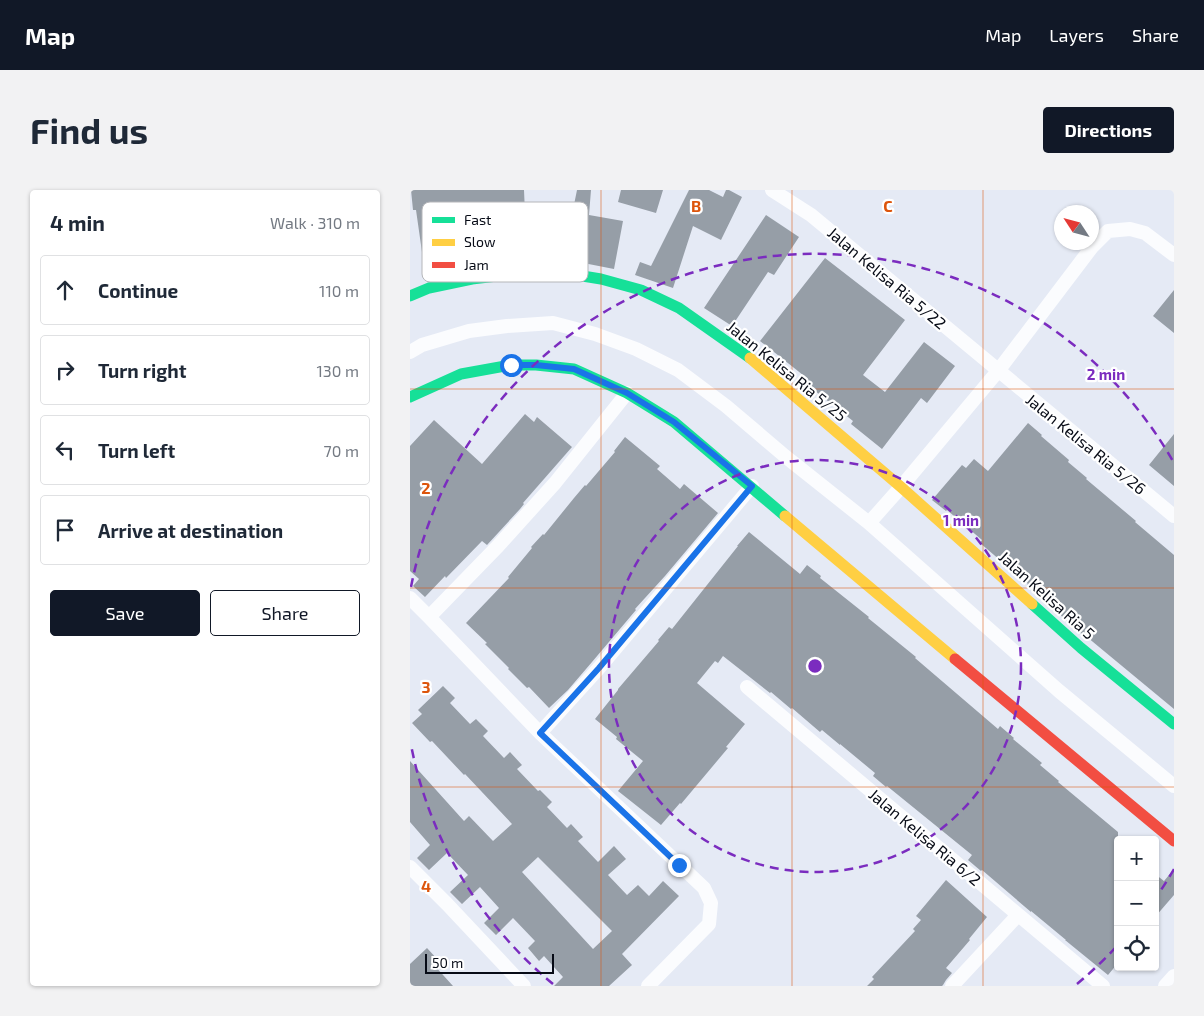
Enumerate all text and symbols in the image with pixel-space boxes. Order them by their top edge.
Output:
text: Map [25,21,75,50]
text: Map [985,24,1021,46]
text: Layers [1049,24,1104,46]
text: Share [1132,24,1179,46]
button: Directions [1043,107,1174,153]
text: Find us [30,109,148,151]
text: B [691,196,701,215]
text: C [883,196,893,215]
legend [422,202,588,282]
north arrow [1054,205,1099,250]
text: 4 min [50,210,105,235]
text: Fast [464,211,491,228]
text: Walk · 310 m [270,213,360,232]
street label: Jalan Kelisa Ria 5/22 [824,223,950,333]
text: Slow [464,233,496,250]
text: Jam [464,256,489,273]
icon: ahead [51,276,79,304]
text: Continue [98,279,178,302]
text: 110 m [319,281,359,300]
street label: Jalan Kelisa Ria 5/25 [724,317,851,425]
route start [500,354,523,377]
icon: right [51,356,79,384]
text: Turn right [98,359,186,382]
text: 130 m [317,361,359,380]
text: 2 min [1087,365,1125,383]
street label: Jalan Kelisa Ria 5/26 [1022,389,1150,498]
icon: left [51,436,79,464]
text: Turn left [98,439,175,462]
text: 70 m [324,441,359,460]
text: 2 [421,478,431,497]
text: 1 min [943,511,979,529]
icon: arrive [51,516,79,544]
text: Arrive at destination [98,519,283,542]
street label: Jalan Kelisa Ria 5 [995,547,1099,643]
button: Save [50,590,200,636]
button: Share [210,590,360,636]
centre of rings [806,657,824,675]
text: 3 [421,677,431,696]
street label: Jalan Kelisa Ria 6/2 [865,784,985,889]
map controls [1114,836,1159,971]
button: + [1114,836,1159,881]
route end [668,854,691,877]
text: 4 [421,876,431,895]
button: − [1114,881,1159,926]
button: locate [1114,926,1159,971]
scale bar [425,951,554,974]
text: 50 m [432,954,463,971]

